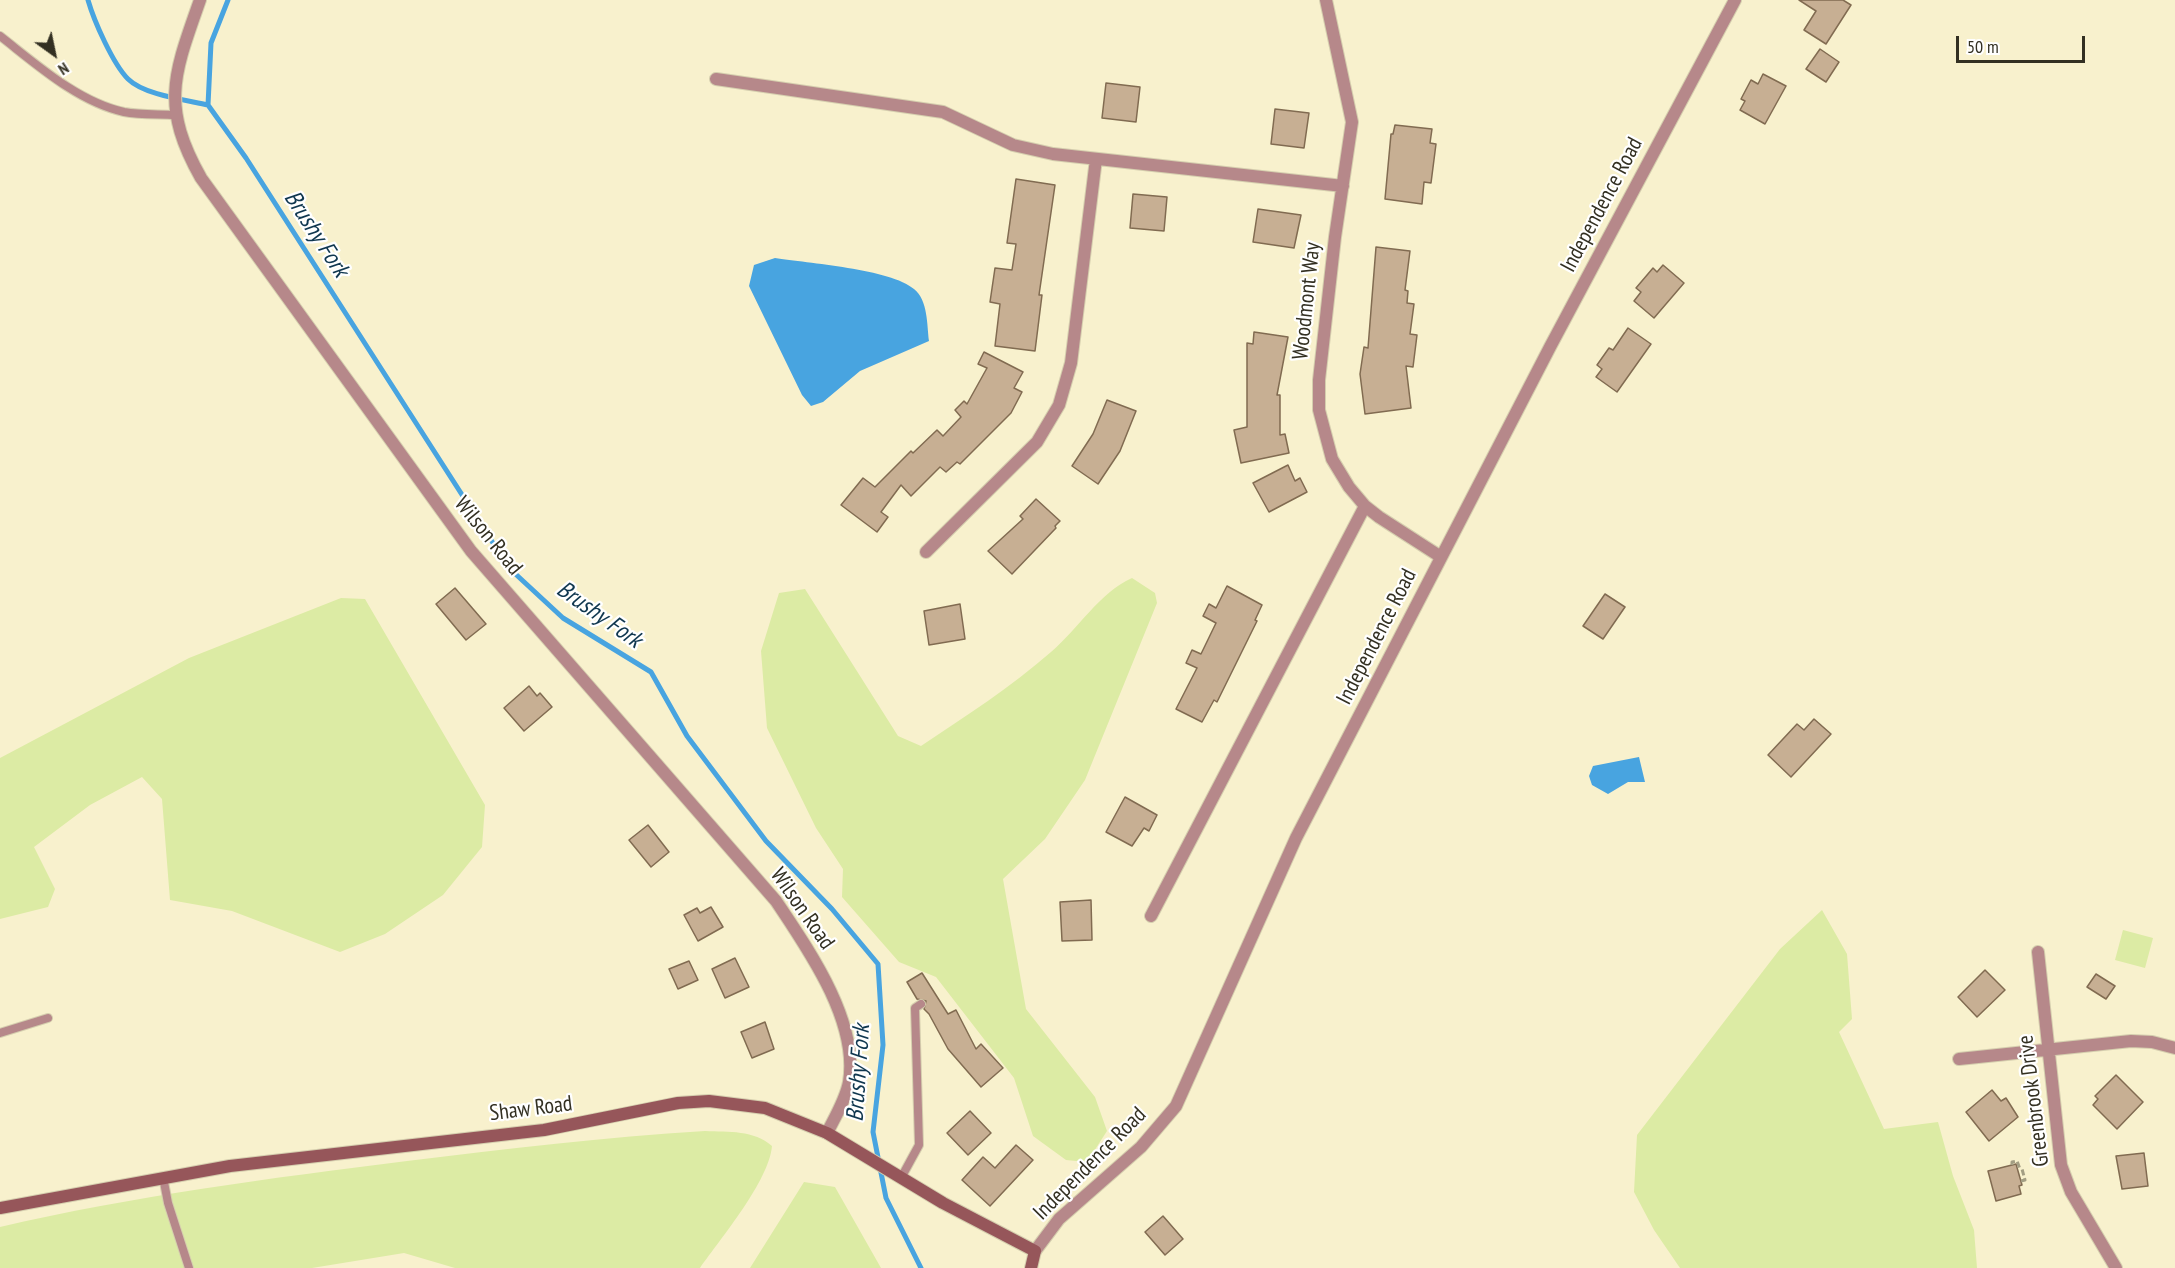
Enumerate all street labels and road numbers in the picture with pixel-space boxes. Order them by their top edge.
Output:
street label: Independence Road [1555,133,1649,277]
street label: Woodmont Way [1288,241,1326,361]
street label: Wilson Road [448,491,528,581]
street label: Independence Road [1331,565,1423,709]
street label: Wilson Road [764,863,840,955]
street label: Greenbrook Drive [2013,1034,2055,1168]
street label: Shaw Road [488,1091,574,1127]
street label: Independence Road [1028,1102,1152,1226]

